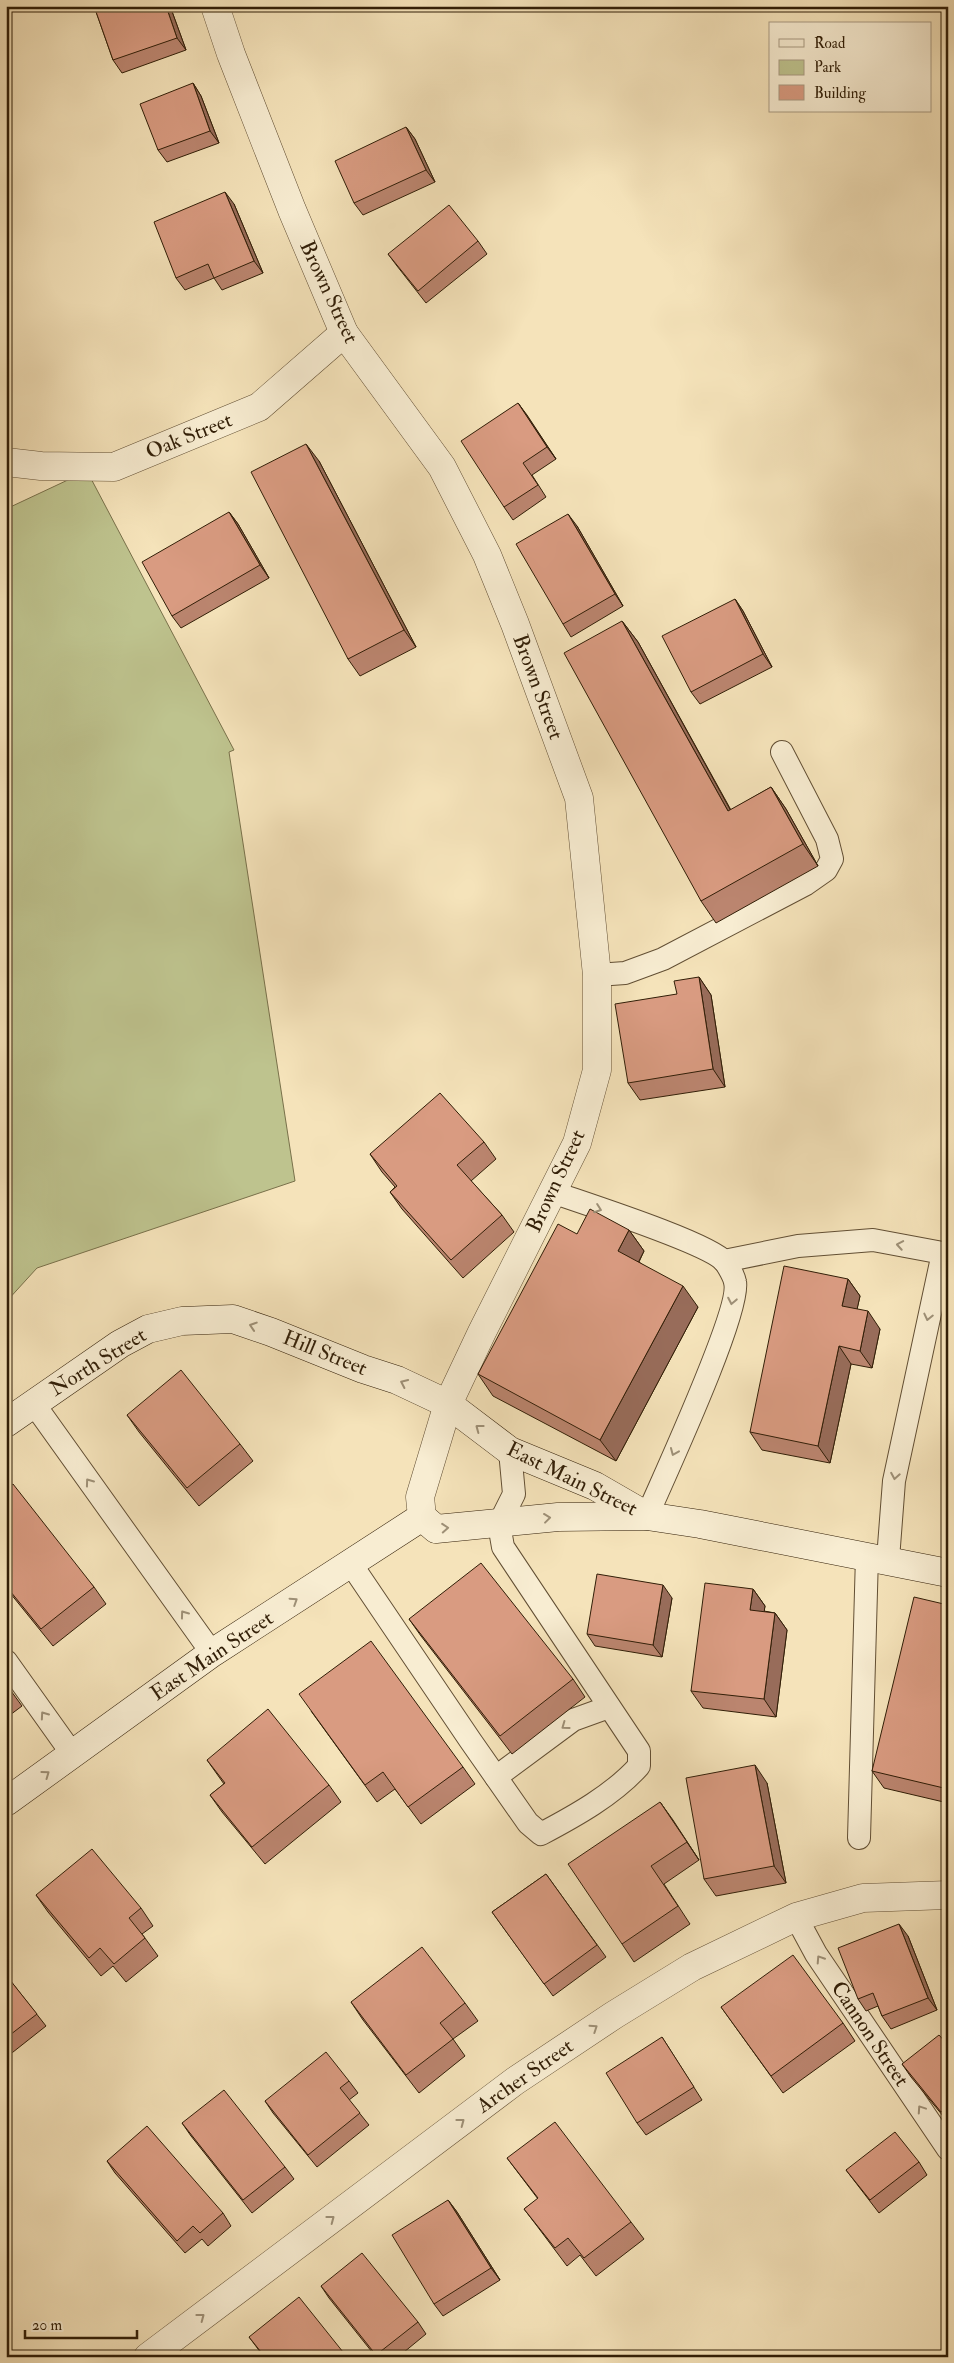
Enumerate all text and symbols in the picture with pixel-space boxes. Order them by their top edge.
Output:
legend [769,22,932,112]
text: Road [814,34,846,53]
text: Park [814,58,841,77]
text: Building [814,84,866,103]
street label: Brown Street [293,236,365,348]
street label: Oak Street [142,406,236,466]
street label: Brown Street [506,631,570,744]
street label: Brown Street [520,1125,592,1237]
one-way arrow [593,1203,602,1213]
one-way arrow [896,1241,904,1251]
one-way arrow [727,1297,738,1305]
one-way arrow [923,1313,934,1322]
one-way arrow [249,1321,257,1331]
street label: North Street [45,1322,152,1402]
street label: Hill Street [279,1324,371,1382]
one-way arrow [400,1379,409,1389]
one-way arrow [475,1425,485,1434]
street label: East Main Street [502,1436,642,1522]
one-way arrow [670,1448,680,1456]
one-way arrow [891,1472,901,1481]
one-way arrow [86,1478,95,1487]
one-way arrow [544,1513,552,1524]
one-way arrow [441,1522,449,1533]
one-way arrow [288,1598,297,1607]
street label: East Main Street [145,1605,279,1707]
one-way arrow [181,1610,190,1620]
one-way arrow [41,1711,50,1721]
one-way arrow [561,1720,571,1729]
one-way arrow [40,1771,50,1780]
one-way arrow [817,1956,826,1965]
street label: Cannon Street [825,1976,915,2092]
one-way arrow [589,2025,598,2035]
street label: Archer Street [470,2033,579,2120]
one-way arrow [917,2105,927,2114]
one-way arrow [455,2119,464,2127]
one-way arrow [325,2217,334,2225]
scale bar [25,2308,138,2340]
one-way arrow [195,2314,205,2323]
text: 20 m [32,2316,62,2335]

